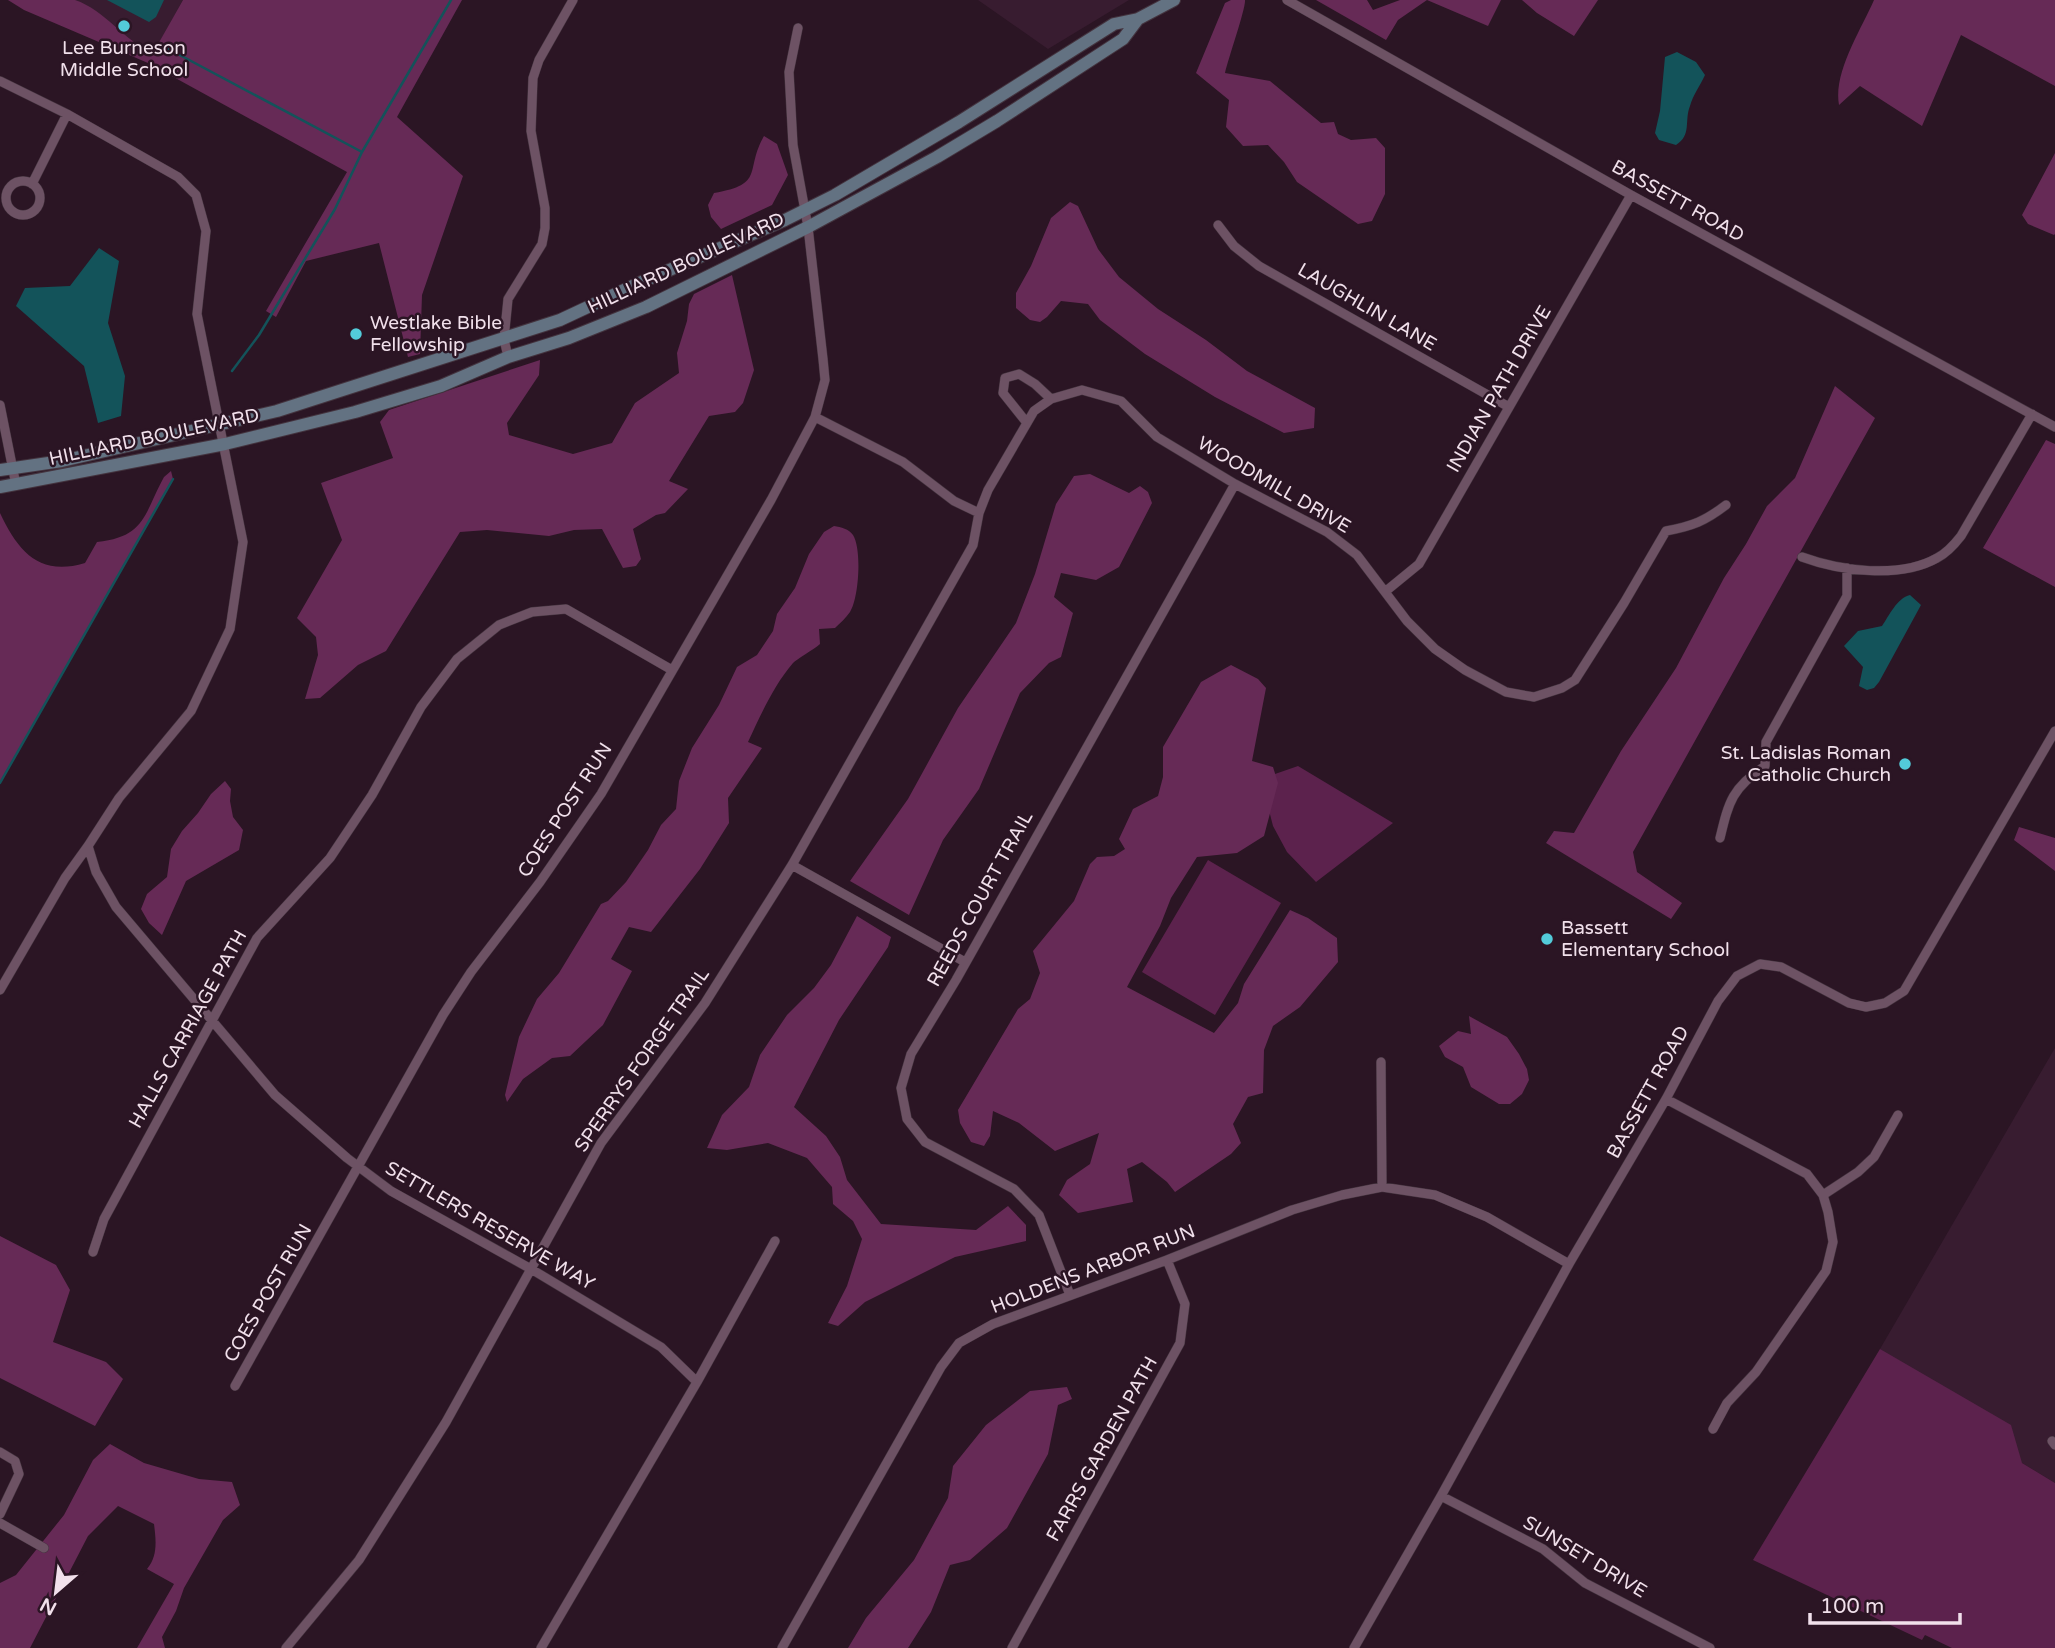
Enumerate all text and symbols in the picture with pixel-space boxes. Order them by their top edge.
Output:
marker: Lee Burneson Middle School [116,18,132,34]
place label: Lee Burneson Middle School [60,37,188,81]
street label: BASSETT ROAD [1608,155,1748,247]
street label: HILLIARD BOULEVARD [584,208,788,318]
street label: LAUGHLIN LANE [1294,258,1440,356]
street label: INDIAN PATH DRIVE [1442,302,1556,476]
place label: Westlake Bible Fellowship [370,312,502,356]
marker: Westlake Bible Fellowship [348,326,364,342]
street label: HILLIARD BOULEVARD [47,404,261,470]
street label: WOODMILL DRIVE [1193,432,1355,538]
street label: COES POST RUN [513,739,617,881]
place label: St. Ladislas Roman Catholic Church [1721,742,1891,786]
marker: St. Ladislas Roman Catholic Church [1897,756,1913,772]
street label: REEDS COURT TRAIL [923,807,1037,990]
place label: Bassett Elementary School [1561,917,1730,961]
street label: HALLS CARRIAGE PATH [124,926,252,1132]
marker: Bassett Elementary School [1539,931,1555,947]
street label: SPERRYS FORGE TRAIL [570,964,714,1156]
street label: BASSETT ROAD [1602,1022,1694,1162]
street label: SETTLERS RESERVE WAY [382,1157,598,1295]
street label: COES POST RUN [219,1220,317,1366]
street label: HOLDENS ARBOR RUN [988,1220,1198,1318]
street label: FARRS GARDEN PATH [1042,1353,1162,1545]
street label: SUNSET DRIVE [1519,1511,1651,1603]
north arrow [21,1557,91,1627]
scale bar [1810,1582,1960,1626]
text: N [37,1593,60,1619]
text: 100 m [1820,1594,1884,1619]

